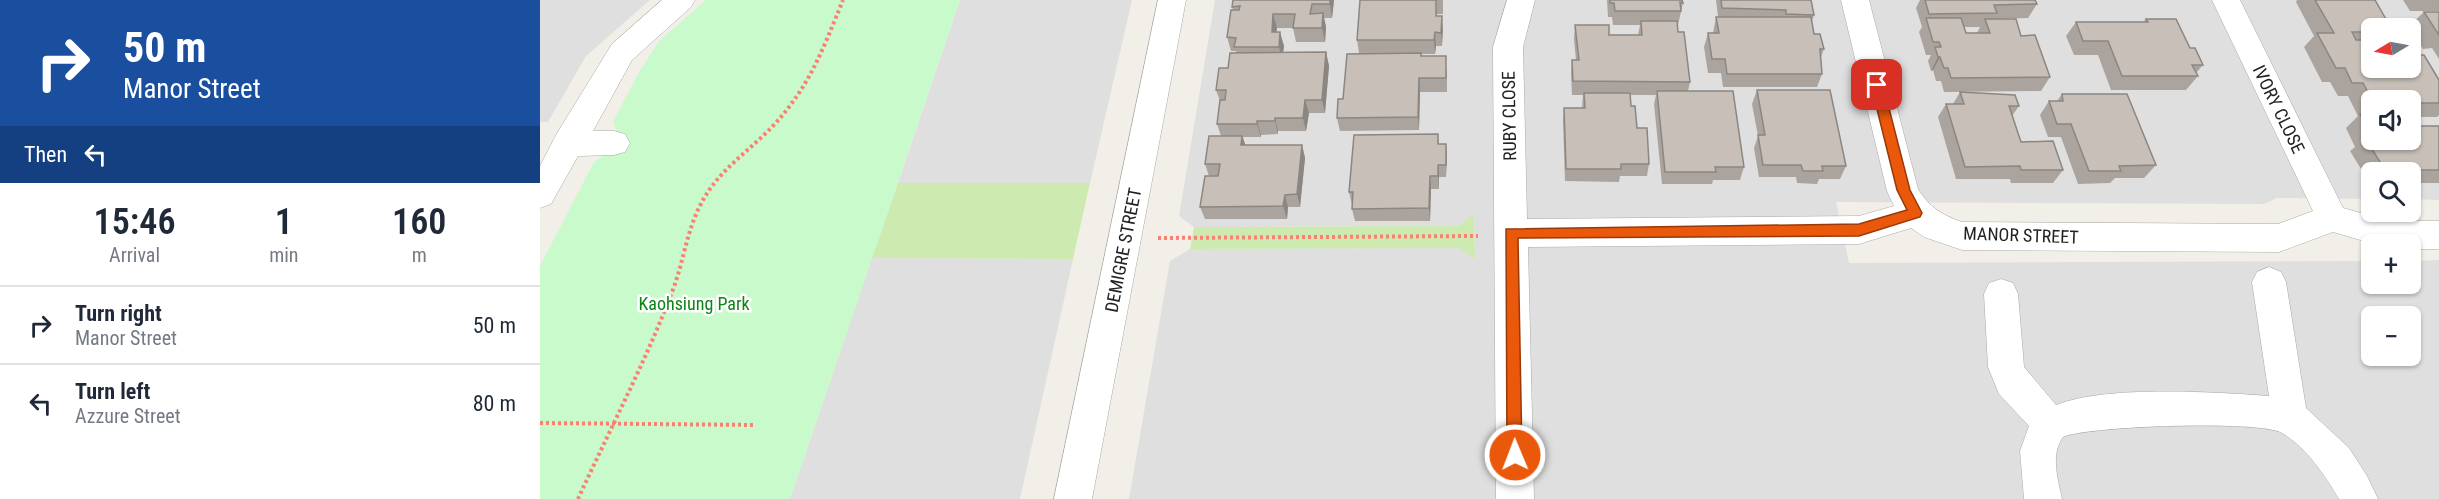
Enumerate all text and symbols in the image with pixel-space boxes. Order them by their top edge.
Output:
north arrow [2361,18,2421,78]
map controls [2361,18,2421,366]
text: 50 m [123,23,206,72]
icon: right [24,24,102,102]
pin [1851,59,1902,110]
street label: IVORY CLOSE [2249,62,2309,156]
icon: arrive [1860,68,1893,101]
street label: RUBY CLOSE [1498,71,1520,161]
text: Manor Street [123,73,261,105]
button: sound [2361,90,2421,150]
icon: left [79,138,112,171]
text: Then [24,142,67,167]
button: search [2361,162,2421,222]
street label: DEMIGRE STREET [1101,186,1145,314]
text: 15:46 [94,201,176,243]
text: 1 [275,201,293,243]
text: 160 [392,201,446,243]
street label: MANOR STREET [1963,222,2079,248]
button: + [2361,234,2421,294]
text: Arrival [109,243,160,267]
text: min [269,243,298,267]
text: m [412,243,427,267]
park label: Kaohsiung Park [638,293,750,314]
text: Turn right [75,301,162,326]
button: − [2361,306,2421,366]
icon: right [24,309,57,342]
text: 50 m [473,313,516,338]
text: Manor Street [75,326,177,350]
text: Turn left [75,379,150,404]
icon: left [24,387,57,420]
text: 80 m [473,391,516,416]
text: Azzure Street [75,404,181,428]
position arrow [1483,423,1547,487]

